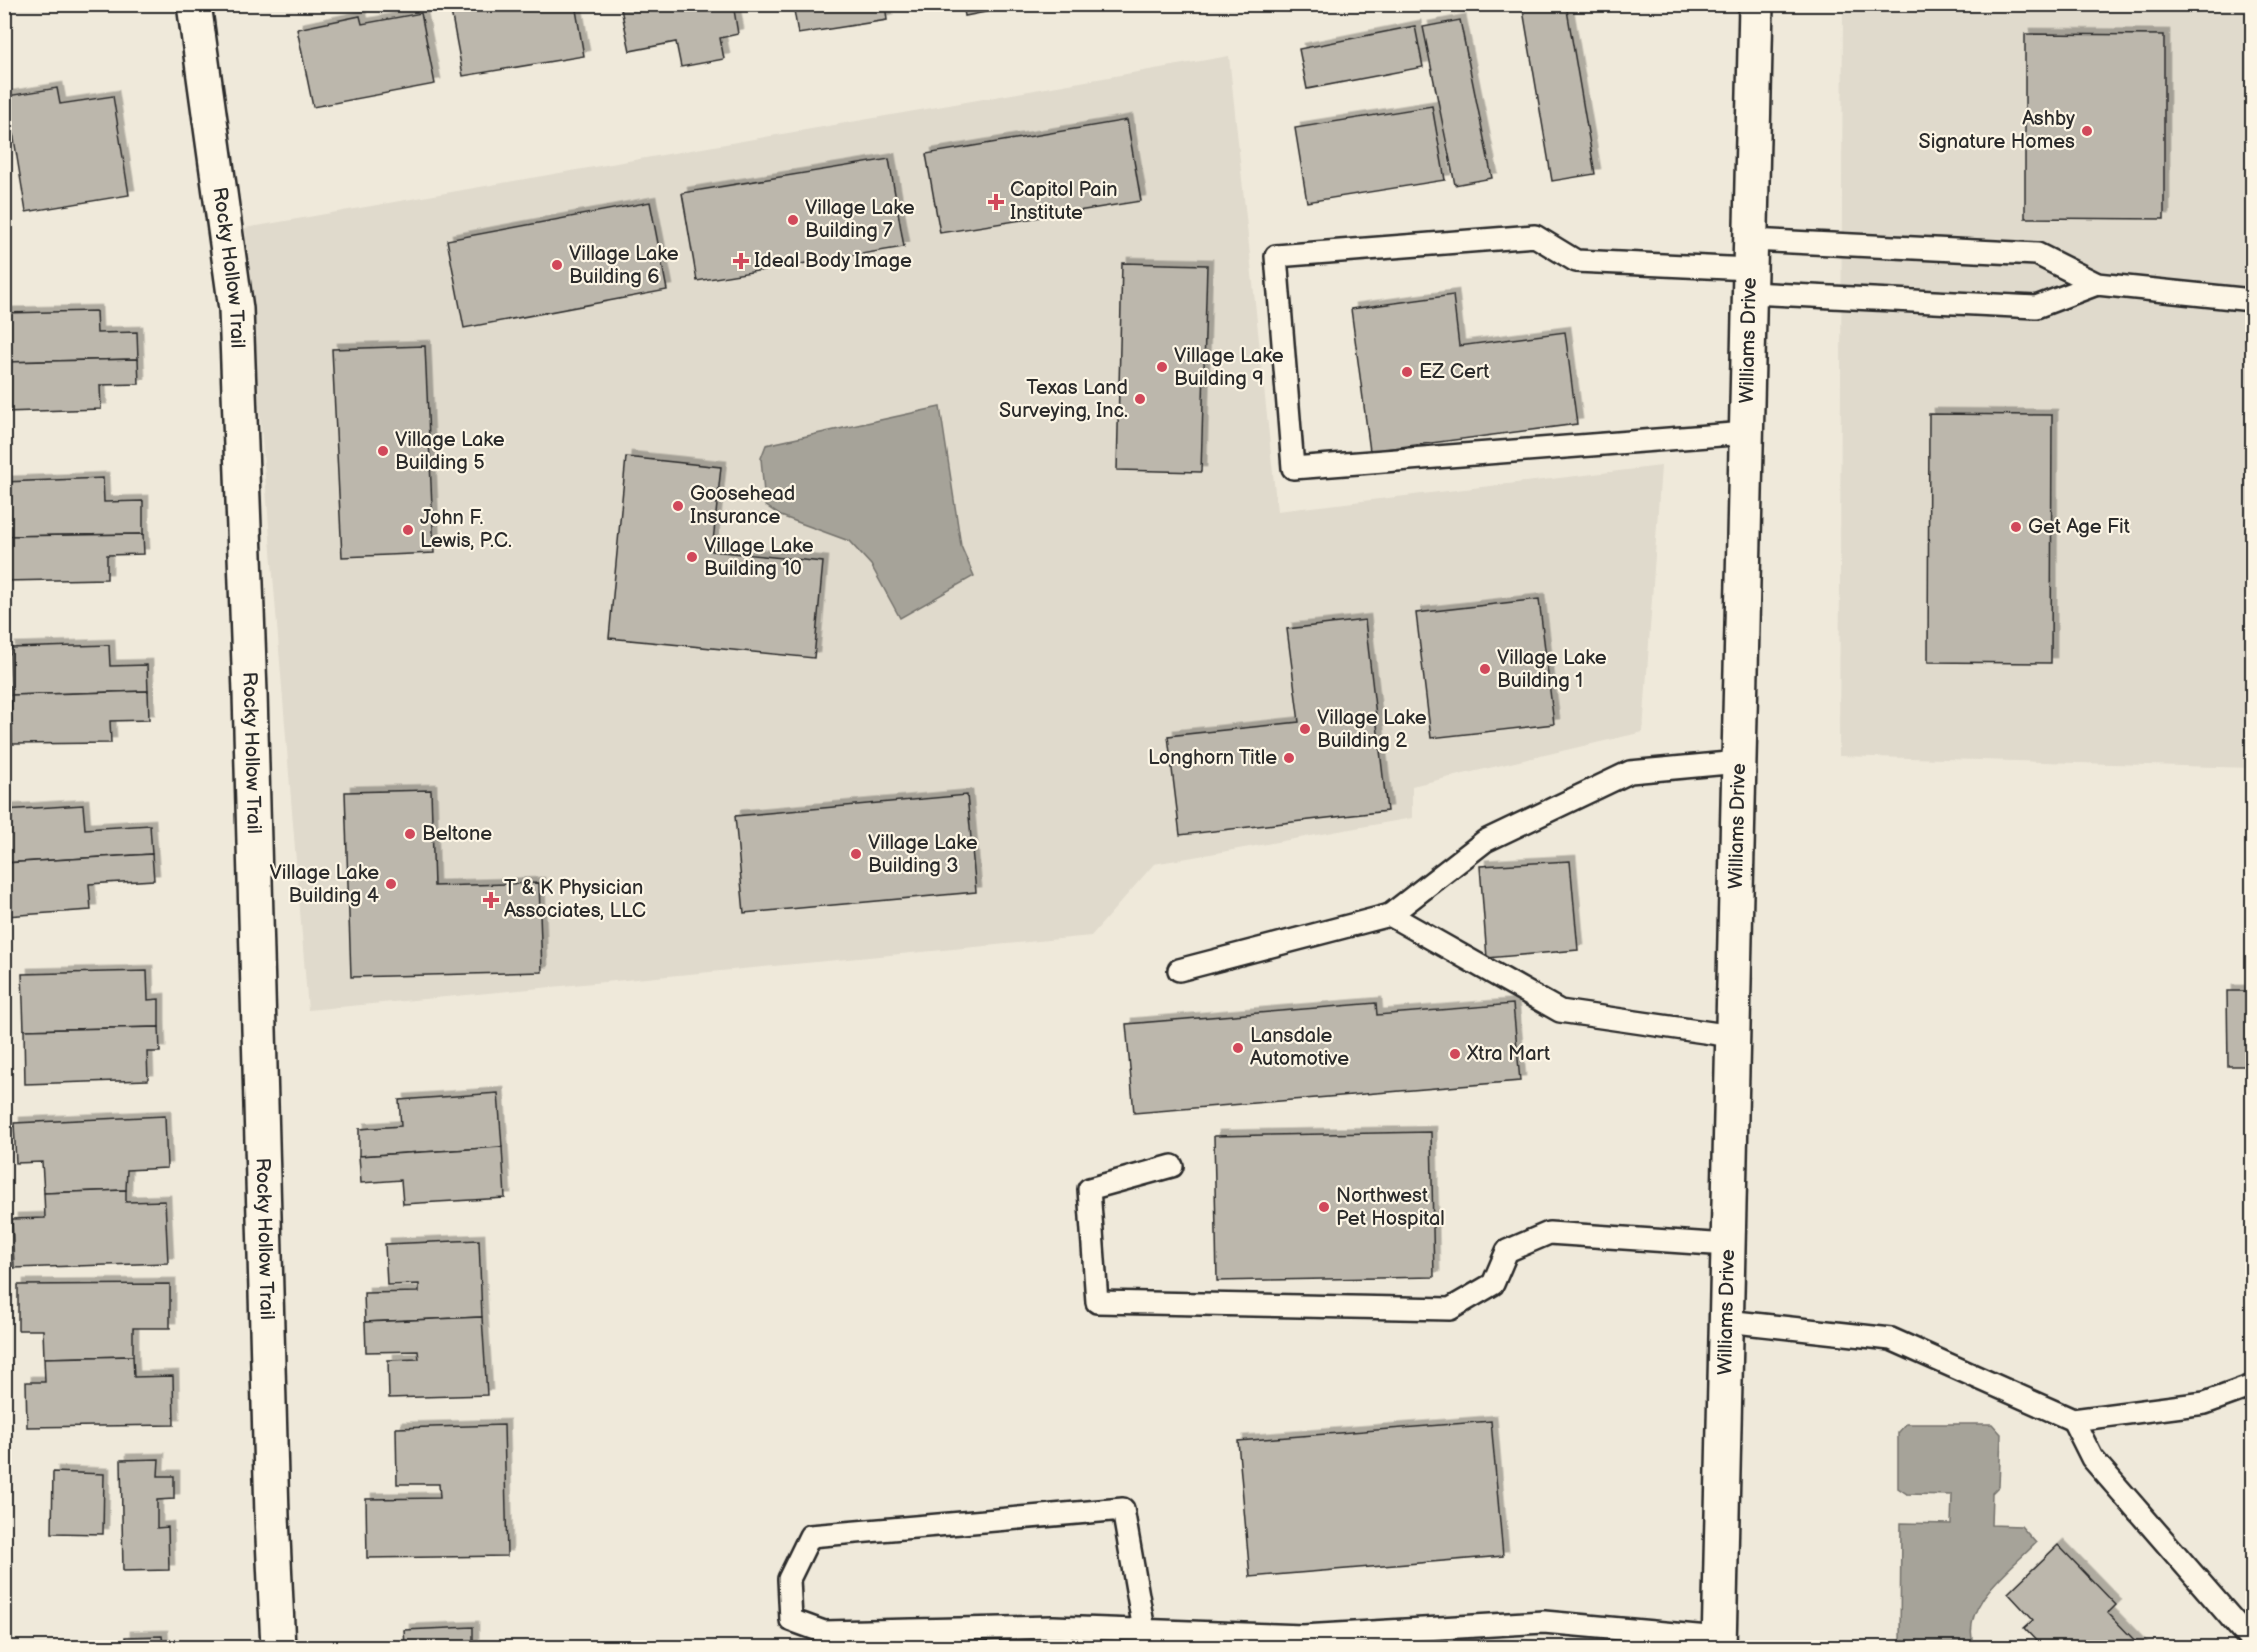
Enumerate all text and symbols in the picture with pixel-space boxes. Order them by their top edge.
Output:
place label: Ashby Signature Homes [1919,107,2075,154]
marker: Ashby Signature Homes [2080,124,2094,138]
place label: Capitol Pain Institute [1010,178,1118,225]
street label: Rocky Hollow Trail [207,186,249,349]
marker: Capitol Pain Institute [987,193,1005,211]
place label: Village Lake Building 7 [805,196,915,243]
marker: Village Lake Building 7 [786,213,800,227]
place label: Village Lake Building 6 [569,242,679,289]
place label: Ideal Body Image [754,249,912,273]
marker: Ideal Body Image [732,252,750,270]
marker: Village Lake Building 6 [550,258,564,272]
street label: Williams Drive [1735,277,1762,404]
place label: Village Lake Building 9 [1174,344,1284,391]
marker: Village Lake Building 9 [1155,360,1169,374]
place label: EZ Cert [1419,360,1490,384]
marker: EZ Cert [1400,365,1414,379]
place label: Texas Land Surveying, Inc. [999,376,1128,423]
marker: Texas Land Surveying, Inc. [1133,392,1147,406]
place label: Village Lake Building 5 [395,428,505,475]
marker: Village Lake Building 5 [376,444,390,458]
place label: Goosehead Insurance [690,482,795,529]
marker: Goosehead Insurance [671,499,685,513]
place label: John F. Lewis, P.C. [420,506,512,553]
place label: Get Age Fit [2028,515,2130,539]
marker: Get Age Fit [2009,520,2023,534]
marker: John F. Lewis, P.C. [401,523,415,537]
place label: Village Lake Building 10 [704,534,814,581]
marker: Village Lake Building 10 [685,550,699,564]
place label: Village Lake Building 1 [1497,646,1607,693]
marker: Village Lake Building 1 [1478,662,1492,676]
street label: Rocky Hollow Trail [237,671,266,834]
place label: Village Lake Building 2 [1317,706,1427,753]
marker: Village Lake Building 2 [1298,722,1312,736]
place label: Longhorn Title [1148,746,1277,770]
marker: Longhorn Title [1282,751,1296,765]
street label: Williams Drive [1724,763,1751,889]
place label: Beltone [422,822,492,846]
marker: Beltone [403,827,417,841]
place label: Village Lake Building 3 [868,831,978,878]
marker: Village Lake Building 3 [849,847,863,861]
place label: Village Lake Building 4 [269,861,379,908]
place label: T & K Physician Associates, LLC [504,876,646,923]
marker: Village Lake Building 4 [384,877,398,891]
marker: T & K Physician Associates, LLC [482,891,500,909]
place label: Lansdale Automotive [1250,1024,1349,1071]
marker: Lansdale Automotive [1231,1041,1245,1055]
place label: Xtra Mart [1466,1042,1550,1066]
marker: Xtra Mart [1448,1047,1462,1061]
street label: Rocky Hollow Trail [250,1157,279,1320]
place label: Northwest Pet Hospital [1336,1184,1445,1231]
marker: Northwest Pet Hospital [1317,1200,1331,1214]
street label: Williams Drive [1713,1249,1740,1375]

